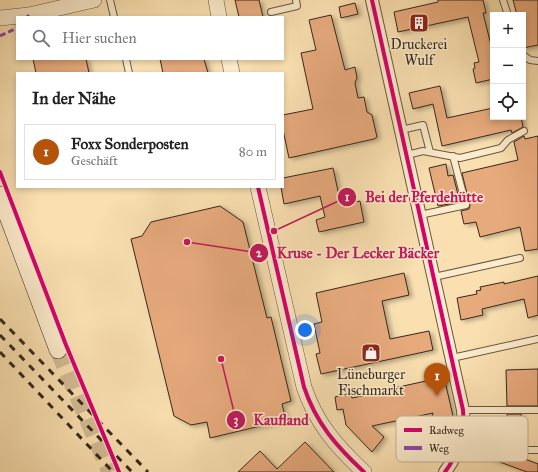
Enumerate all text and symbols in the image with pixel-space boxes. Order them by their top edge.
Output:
building icon: Druckerei Wulf [408,12,430,34]
map controls [490,12,526,120]
button: + [490,12,526,48]
search box [16,16,284,60]
icon: search [30,27,52,49]
text: Hier suchen [62,29,137,47]
place label: Druckerei Wulf [391,36,448,69]
button: − [490,48,526,84]
button: locate [490,84,526,120]
text: In der Nähe [32,88,116,109]
text: Foxx Sonderposten [71,135,189,153]
text: 1 [43,144,49,160]
text: 80 m [239,144,267,160]
text: Geschäft [71,153,118,169]
callout: Bei der Pferdehütte [337,184,491,211]
text: Bei der Pferdehütte [365,188,484,206]
text: 1 [345,190,350,204]
callout: Kruse - Der Lecker Bäcker [249,239,448,266]
text: Kruse - Der Lecker Bäcker [277,244,440,262]
text: 2 [256,246,263,260]
your location [295,320,315,340]
shop icon: Lüneburger Fischmarkt [360,342,382,364]
pin: 1 [424,363,450,396]
place label: Lüneburger Fischmarkt [337,366,406,399]
callout: Kaufland [226,406,317,433]
text: Kaufland [253,411,309,429]
text: 3 [234,413,239,428]
legend [396,416,528,462]
text: Radweg [429,424,465,437]
text: Weg [429,442,450,455]

